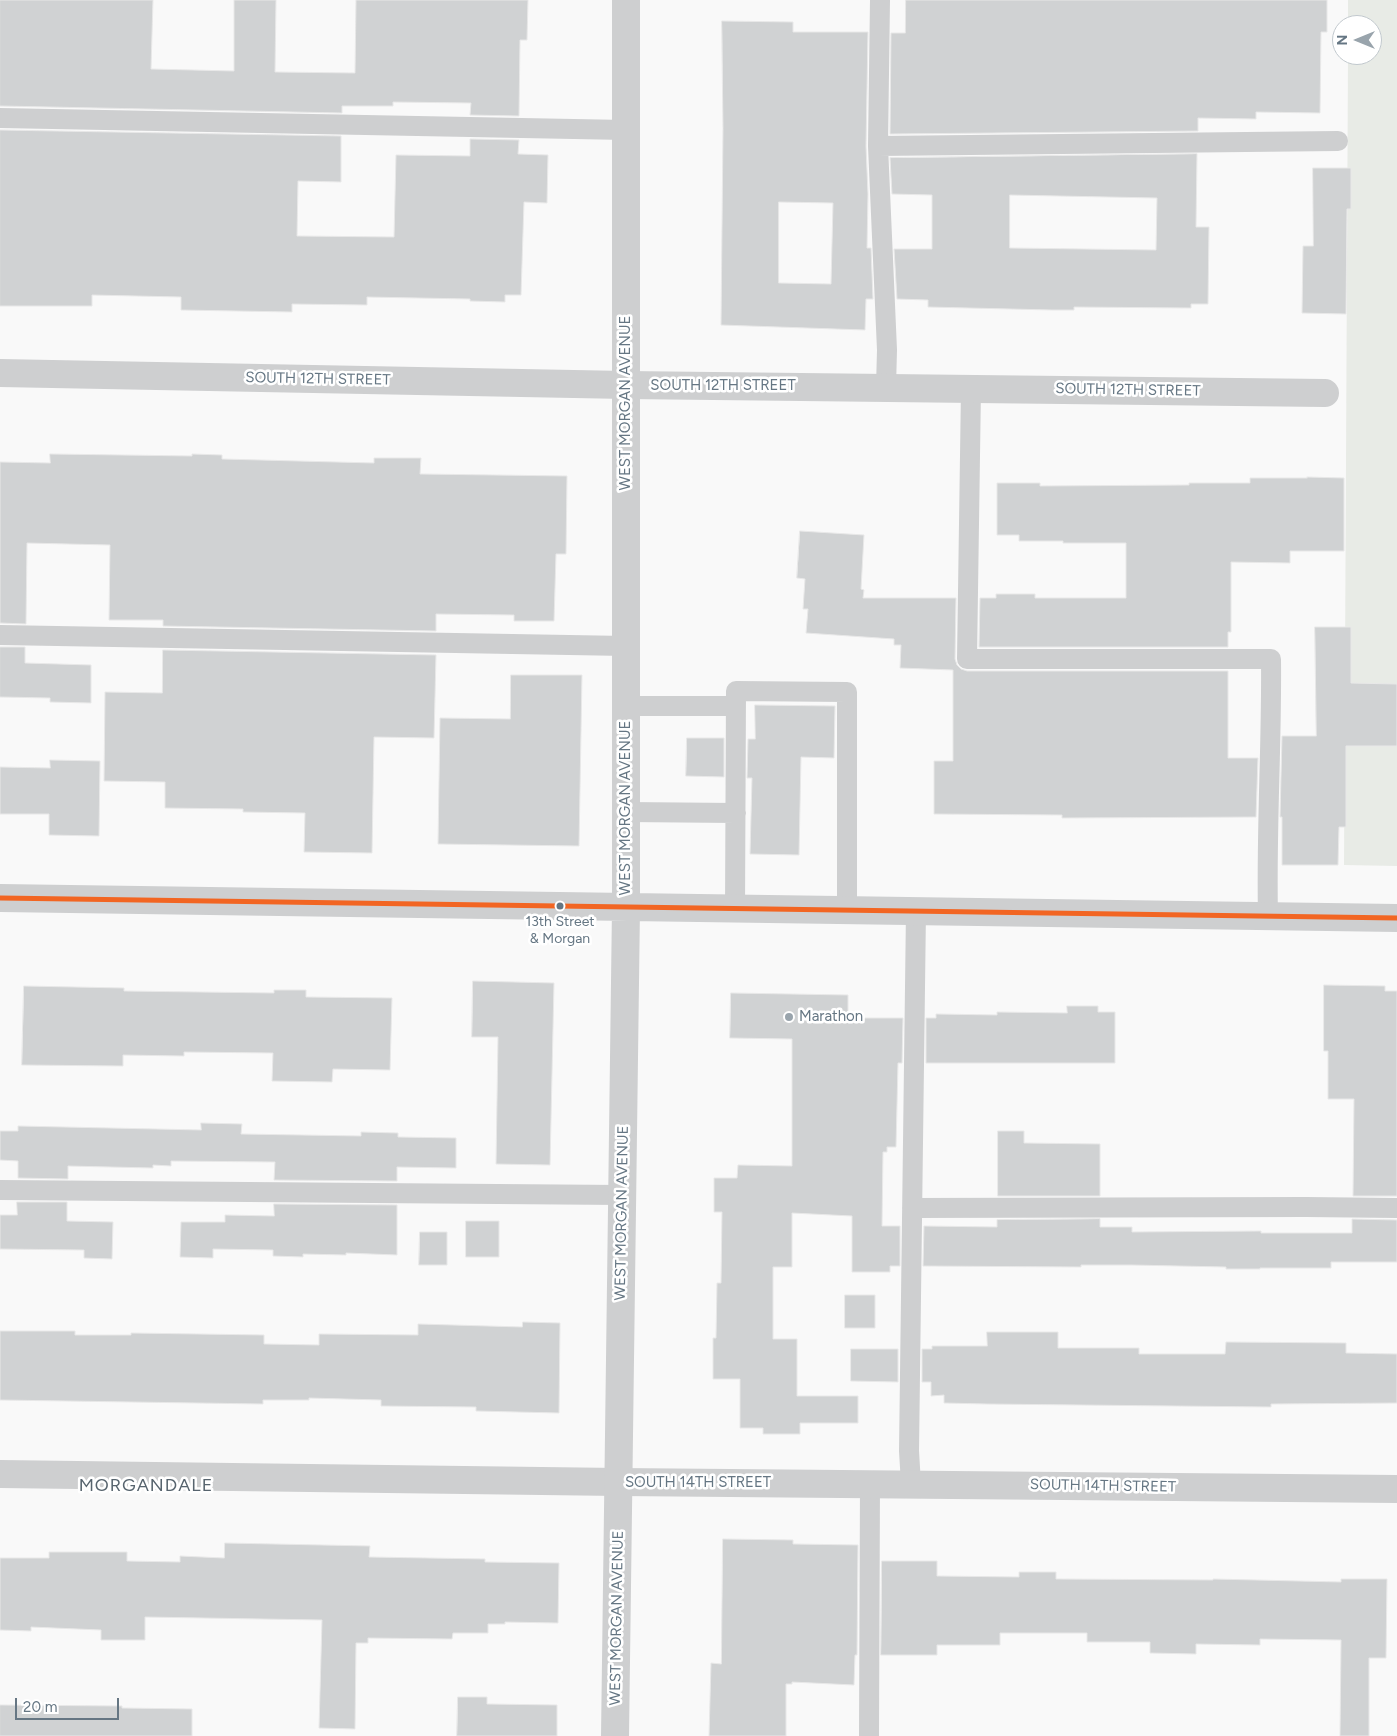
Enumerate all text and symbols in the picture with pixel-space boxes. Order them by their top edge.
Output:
north arrow [1332,15,1382,65]
text: N [1334,35,1351,45]
street label: WEST MORGAN AVENUE [617,316,635,490]
street label: SOUTH 12TH STREET [245,369,391,389]
street label: SOUTH 12TH STREET [650,377,796,395]
street label: SOUTH 12TH STREET [1055,380,1201,400]
street label: WEST MORGAN AVENUE [617,721,635,895]
marker: 13th Street & Morgan [555,901,565,911]
place label: 13th Street & Morgan [525,914,595,946]
place label: Marathon [799,1008,863,1026]
marker: Marathon [783,1011,795,1023]
street label: WEST MORGAN AVENUE [611,1125,633,1301]
street label: SOUTH 14TH STREET [625,1474,771,1492]
district label: MORGANDALE [77,1475,215,1497]
street label: SOUTH 14TH STREET [1030,1476,1176,1496]
street label: WEST MORGAN AVENUE [606,1530,628,1706]
scale bar [18,1688,121,1720]
text: 20 m [23,1698,57,1716]

